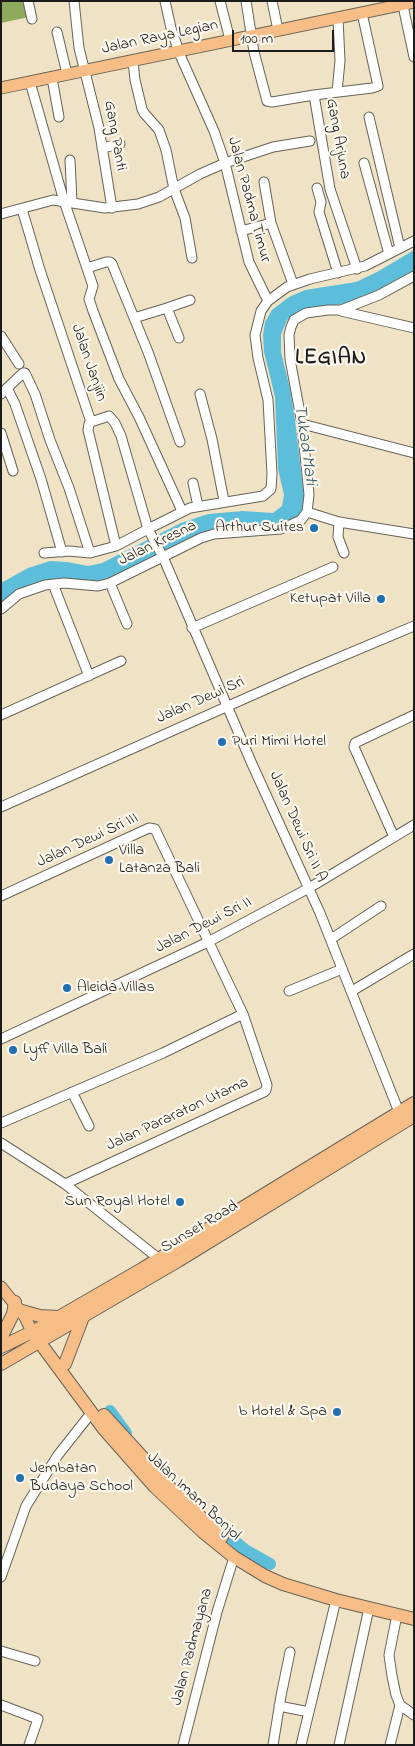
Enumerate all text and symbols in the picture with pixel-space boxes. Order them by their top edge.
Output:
street label: Jalan Raya Legian [100,16,220,60]
scale bar [235,20,338,52]
text: 100 m [240,28,273,50]
street label: Gang Arjuna [320,97,354,181]
street label: Gang Panti [98,99,130,173]
street label: Jalan Padma Timur [222,135,274,265]
street label: Jalan Janjiin [66,322,110,404]
district label: LEGIAN [294,347,368,373]
water label: Tukad Mati [288,403,320,487]
street label: Jalan Kresna [116,517,200,571]
place label: Arthur Suites [215,518,304,538]
marker: Arthur Suites [308,522,320,534]
place label: Ketupat Villa [290,589,371,609]
marker: Ketupat Villa [375,593,387,605]
street label: Jalan Dewi Sri [154,673,248,729]
place label: Puri Mimi Hotel [232,732,326,752]
marker: Puri Mimi Hotel [216,736,228,748]
street label: Jalan Dewi Sri II A [264,769,330,885]
street label: Jalan Dewi Sri III [34,809,142,873]
place label: Villa Latanza Bali [119,841,200,879]
marker: Villa Latanza Bali [103,854,115,866]
street label: Jalan Dewi Sri II [153,893,255,959]
place label: Aleida Villas [77,978,155,998]
marker: Aleida Villas [61,982,73,994]
place label: Lyff Villa Bali [23,1040,107,1060]
marker: Lyff Villa Bali [7,1044,19,1056]
street label: Jalan Pararaton Utama [104,1074,252,1156]
place label: Sun Royal Hotel [64,1192,170,1212]
marker: Sun Royal Hotel [174,1196,186,1208]
street label: Sunset Road [158,1197,242,1259]
place label: b Hotel & Spa [239,1402,327,1422]
marker: b Hotel & Spa [331,1406,343,1418]
street label: Jalan Imam Bonjol [142,1449,244,1545]
place label: Jembatan Budaya School [30,1459,133,1497]
marker: Jembatan Budaya School [14,1472,26,1484]
street label: Jalan Padmayana [168,1586,218,1708]

